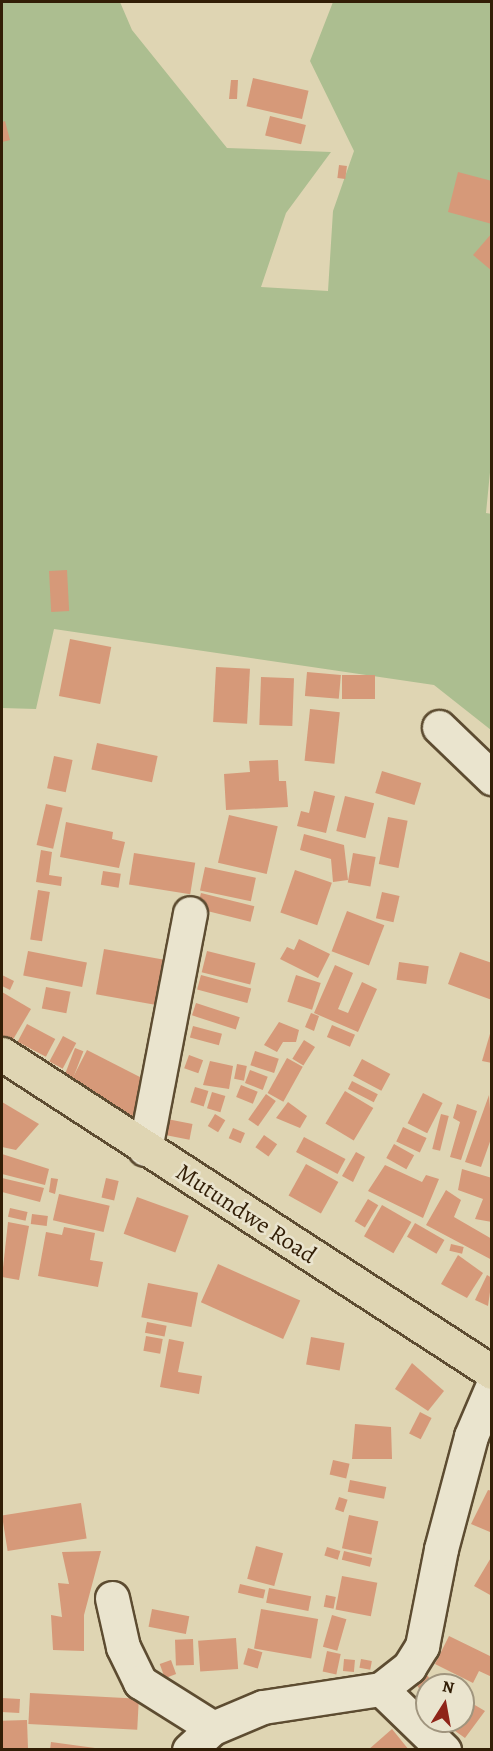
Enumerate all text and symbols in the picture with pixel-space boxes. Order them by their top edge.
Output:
street label: Mutundwe Road [170,1158,322,1270]
north arrow [415,1673,475,1733]
text: N [440,1675,456,1699]

